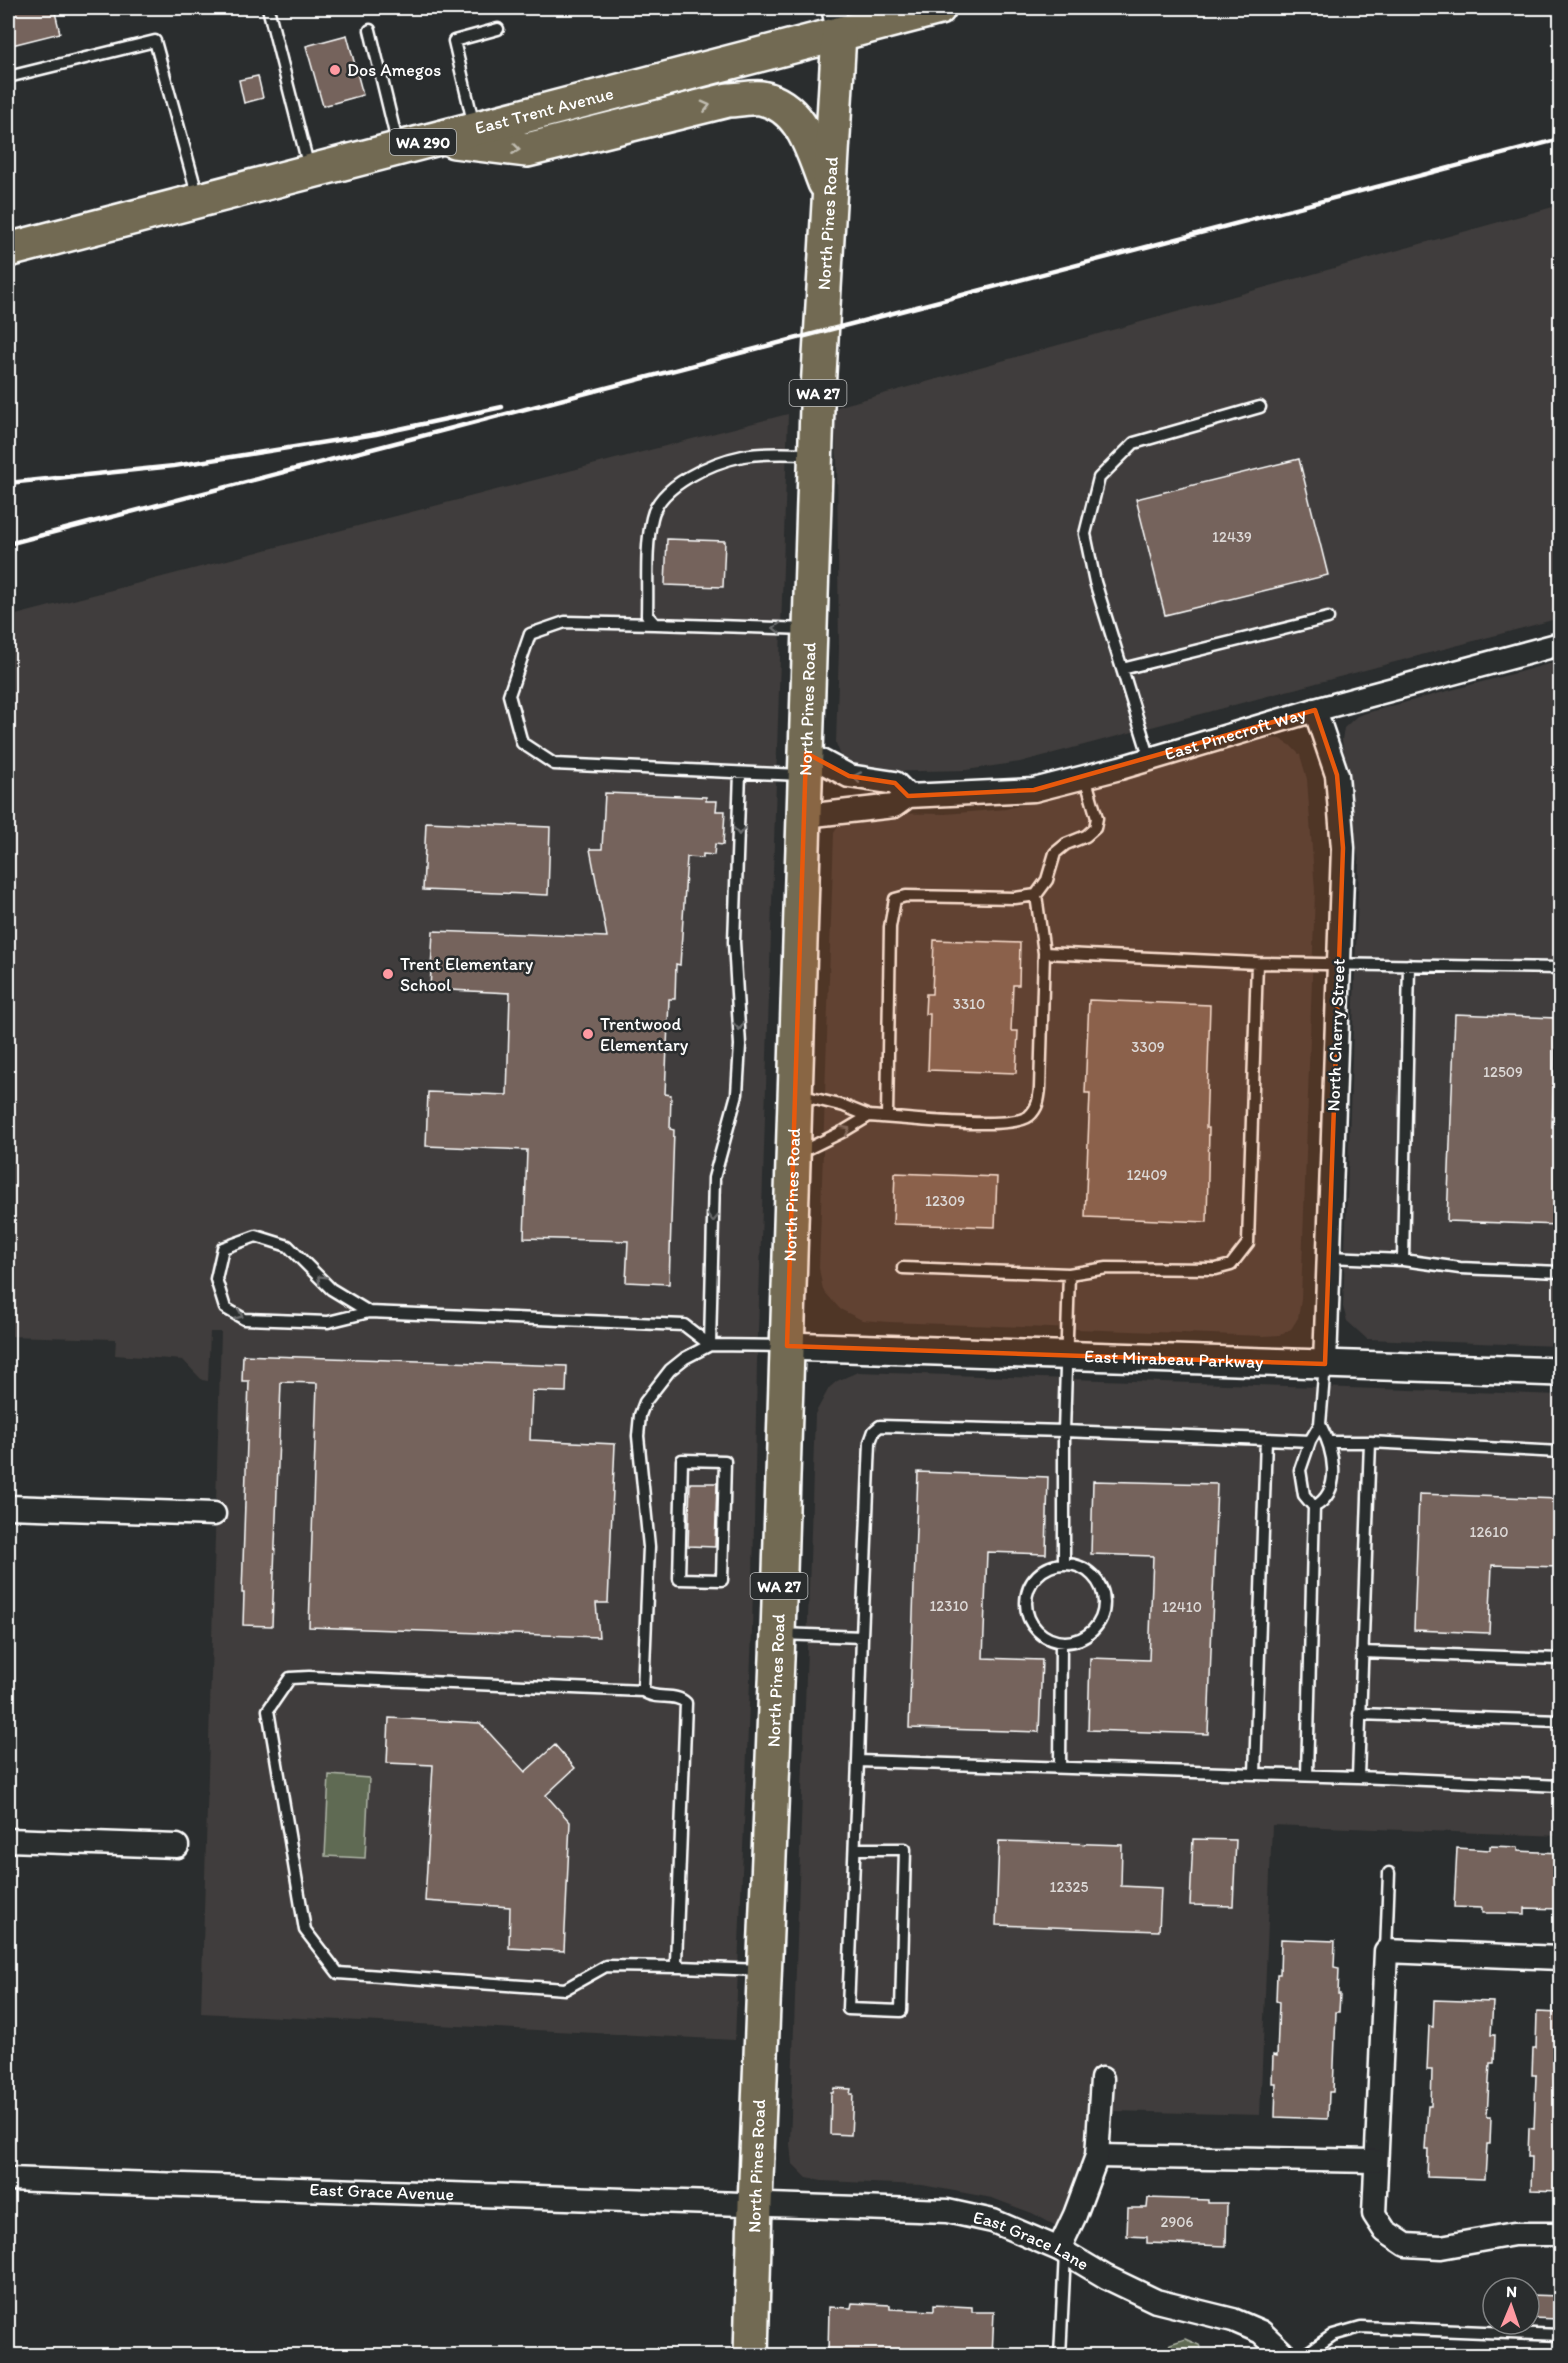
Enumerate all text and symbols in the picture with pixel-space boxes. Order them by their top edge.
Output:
place label: Dos Amegos [347,59,441,81]
marker: Dos Amegos [328,63,342,77]
street label: East Trent Avenue [473,82,616,139]
one-way arrow [701,100,711,113]
road number: WA 290 [390,129,456,155]
one-way arrow [512,142,521,154]
street label: North Pines Road [813,156,843,291]
road number: WA 27 [790,380,846,406]
house number: 12439 [1212,528,1252,546]
one-way arrow [773,621,782,634]
street label: North Pines Road [794,642,821,776]
street label: East Pinecroft Way [1162,702,1309,765]
one-way arrow [852,771,862,784]
one-way arrow [732,827,745,836]
place label: Trent Elementary School [400,953,534,996]
street label: North Cherry Street [1322,958,1350,1112]
marker: Trent Elementary School [381,967,395,981]
house number: 3310 [953,995,985,1013]
place label: Trentwood Elementary [600,1013,689,1056]
one-way arrow [732,1021,745,1030]
marker: Trentwood Elementary [581,1027,595,1041]
house number: 3309 [1131,1038,1165,1056]
house number: 12509 [1483,1063,1523,1081]
one-way arrow [839,1126,850,1137]
street label: North Pines Road [779,1127,805,1262]
house number: 12409 [1127,1166,1168,1184]
house number: 12309 [925,1192,965,1210]
one-way arrow [707,1213,719,1222]
one-way arrow [318,1276,329,1287]
one-way arrow [233,1308,244,1320]
street label: East Mirabeau Parkway [1084,1345,1264,1373]
house number: 12610 [1470,1523,1509,1541]
road number: WA 27 [750,1573,808,1599]
house number: 12310 [929,1597,969,1615]
house number: 12410 [1162,1598,1202,1616]
street label: North Pines Road [762,1613,790,1748]
house number: 12325 [1050,1878,1089,1896]
street label: North Pines Road [743,2099,770,2233]
street label: East Grace Avenue [309,2178,455,2205]
street label: East Grace Lane [971,2206,1093,2275]
house number: 2906 [1161,2213,1194,2231]
north arrow [1481,2276,1541,2336]
text: N [1506,2282,1517,2301]

